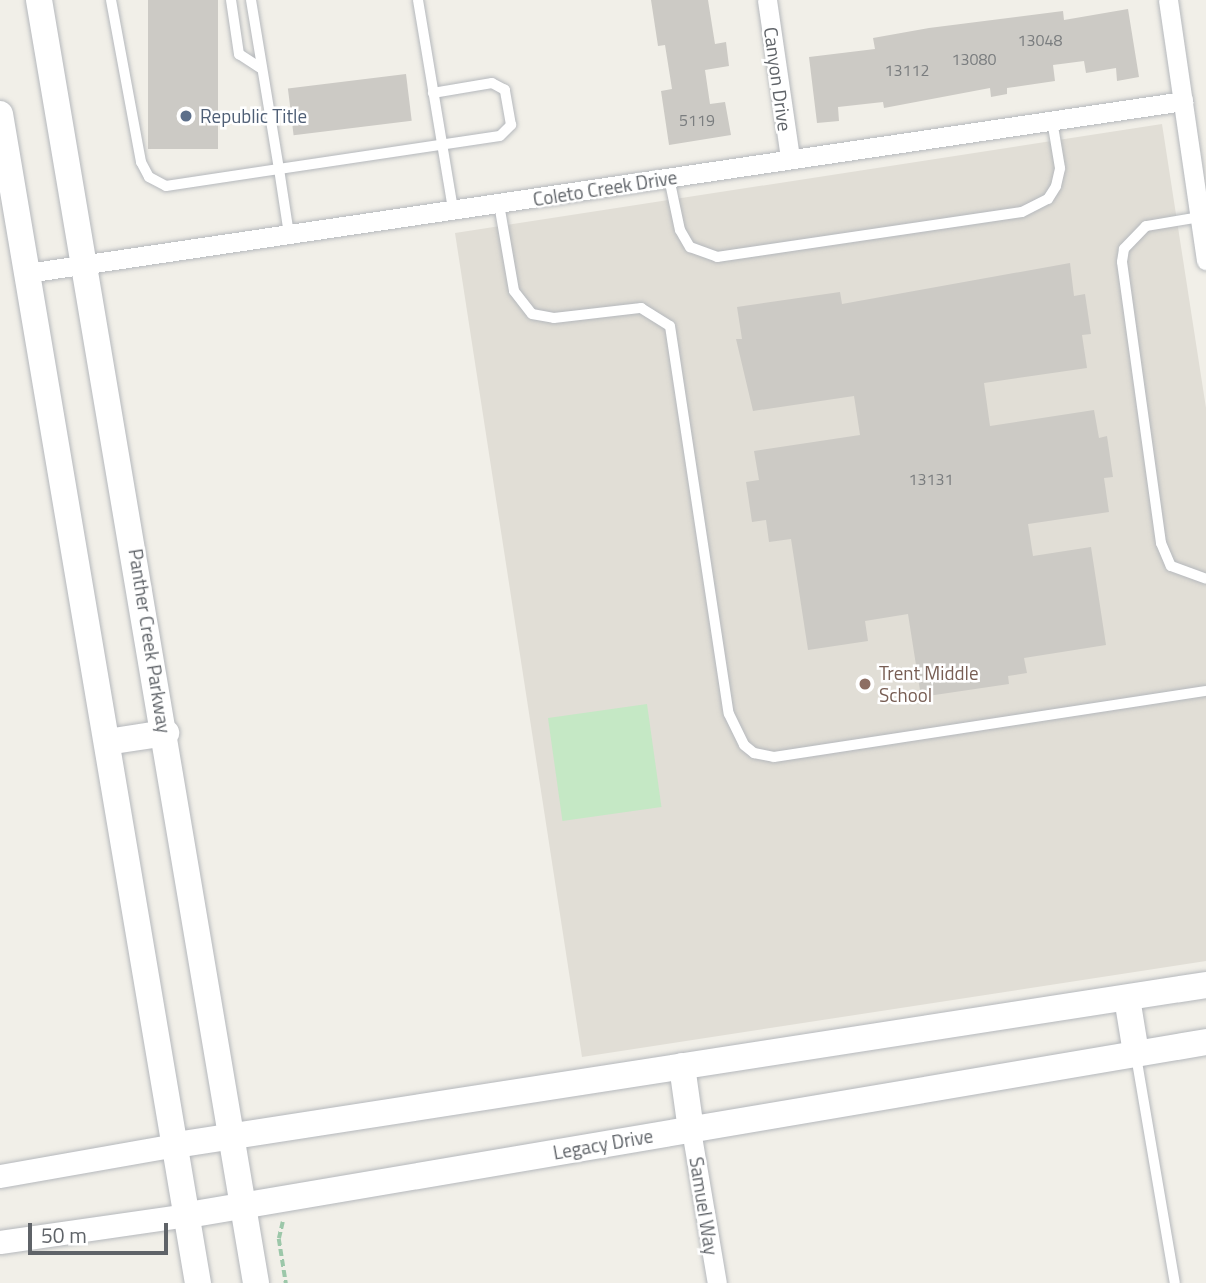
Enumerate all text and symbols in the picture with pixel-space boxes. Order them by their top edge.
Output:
street label: Canyon Drive [759,25,797,133]
house number: 13048 [1018,30,1062,50]
house number: 13080 [952,49,996,69]
house number: 13112 [885,60,929,80]
place label: Republic Title [200,105,307,127]
marker: Republic Title [178,108,194,124]
house number: 5119 [679,110,715,130]
street label: Coleto Creek Drive [531,165,679,211]
house number: 13131 [909,469,953,489]
street label: Panther Creek Parkway [124,547,176,735]
place label: Trent Middle School [879,662,979,706]
marker: Trent Middle School [857,676,873,692]
street label: Legacy Drive [551,1124,655,1164]
street label: Samuel Way [685,1155,723,1257]
scale bar [32,1210,172,1254]
text: 50 m [41,1219,87,1251]

